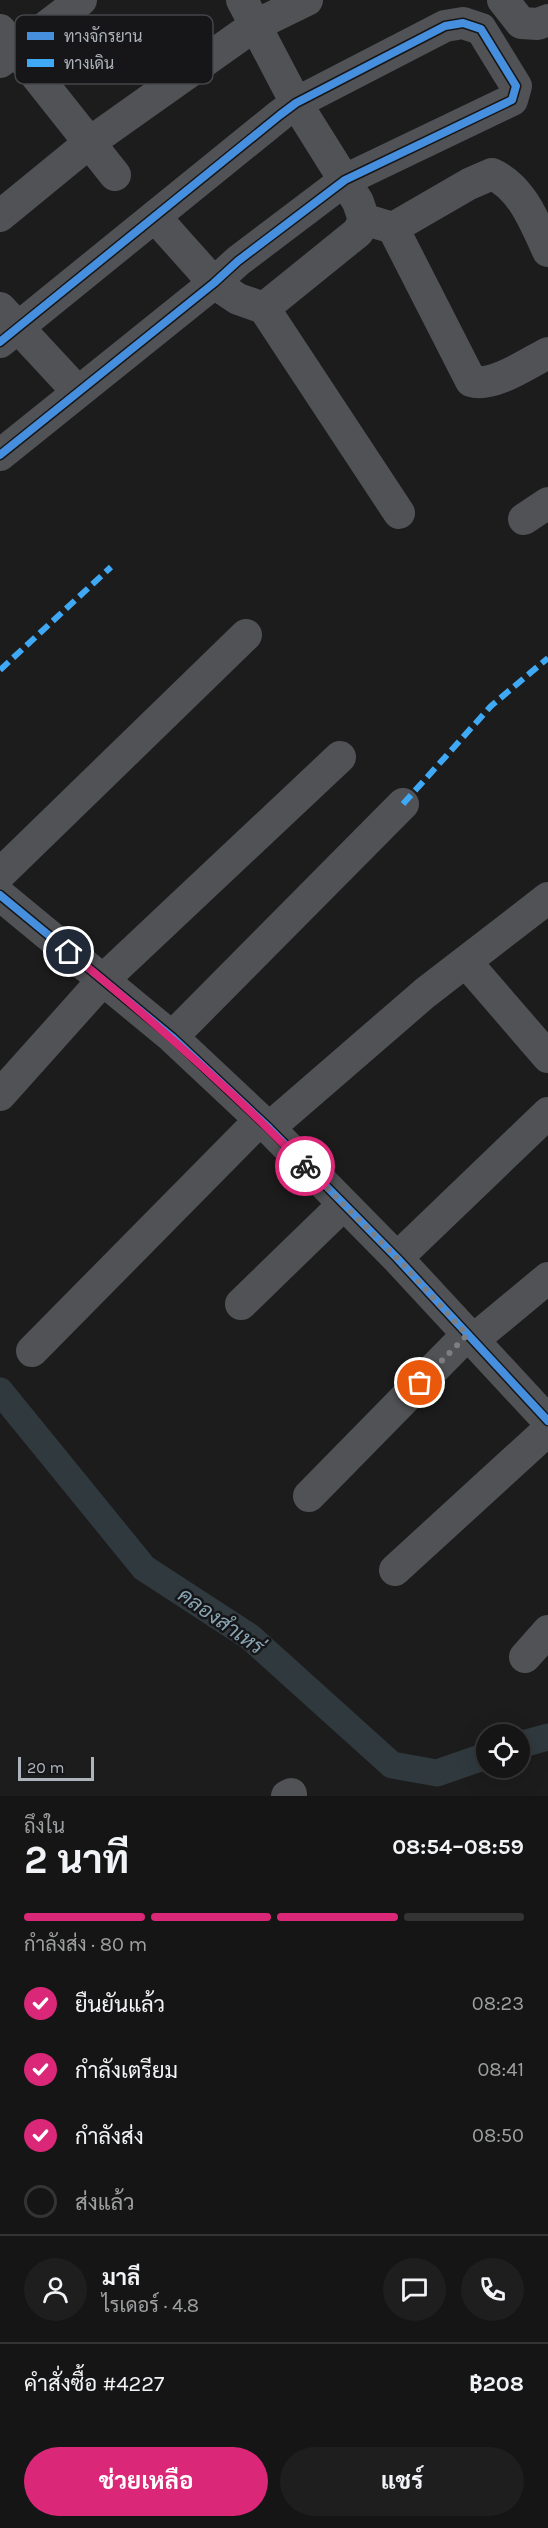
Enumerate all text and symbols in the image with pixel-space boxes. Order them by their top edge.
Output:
legend [15,15,213,84]
text: ทางจักรยาน [64,26,143,46]
text: ทางเดิน [64,54,114,73]
pin [43,926,94,977]
icon: home [52,935,85,968]
courier [275,1136,335,1196]
icon: bike [289,1150,322,1183]
pin [394,1357,445,1408]
icon: bag [403,1366,436,1399]
water label: คลองสำเหร่ [174,1583,269,1660]
map controls [476,1724,530,1778]
button: locate [476,1724,530,1778]
scale bar [18,1754,94,1782]
text: 20 m [27,1758,65,1777]
text: ถึงใน [24,1815,65,1838]
text: 08:54–08:59 [392,1834,524,1860]
text: 2 นาที [24,1837,129,1883]
text: กำลังส่ง · 80 m [24,1933,147,1956]
icon: check [24,1987,57,2020]
text: ยืนยันแล้ว [75,1992,165,2018]
text: 08:23 [472,1992,524,2015]
icon: check [24,2053,57,2086]
text: กำลังเตรียม [75,2058,178,2084]
text: 08:41 [477,2058,524,2081]
icon: check [24,2119,57,2152]
text: กำลังส่ง [75,2124,144,2150]
text: 08:50 [472,2124,524,2147]
text: ส่งแล้ว [75,2190,135,2216]
button: person [24,2258,87,2321]
button: chat [383,2258,446,2321]
button: phone [461,2258,524,2321]
text: มาลี [102,2265,140,2291]
text: ไรเดอร์ · 4.8 [102,2294,199,2317]
text: คำสั่งซื้อ #4227 [24,2371,164,2397]
text: ฿208 [469,2371,524,2397]
button: ช่วยเหลือ [24,2447,268,2516]
button: แชร์ [280,2447,524,2516]

